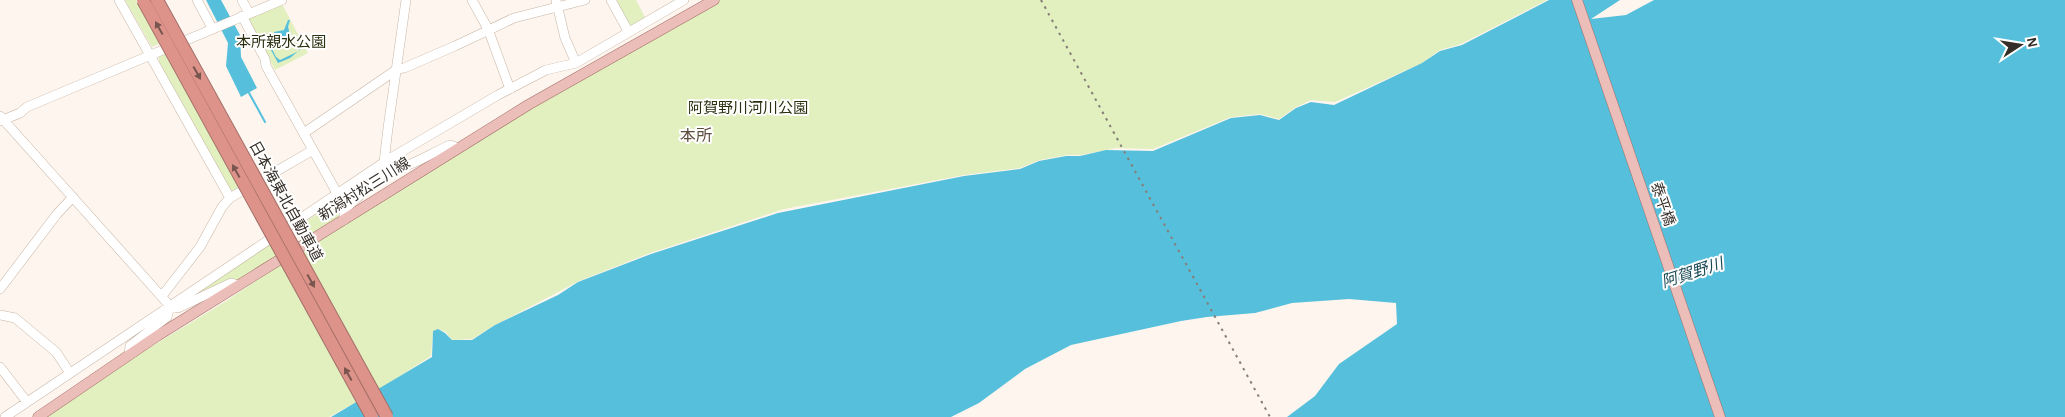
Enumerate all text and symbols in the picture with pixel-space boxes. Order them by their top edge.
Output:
north arrow [1995,20,2045,70]
one-way arrow [154,21,163,35]
park label: 本所親水公園 [236,34,326,50]
text: N [2024,36,2040,49]
one-way arrow [193,67,202,80]
park label: 阿賀野川河川公園 [688,100,808,116]
district label: 本所 [680,127,712,144]
street label: 日本海東北自動車道 [246,138,327,264]
street label: 新潟村松三川線 [315,154,413,224]
one-way arrow [232,164,241,177]
street label: 泰平橋 [1648,180,1678,228]
water label: 阿賀野川 [1659,254,1727,290]
one-way arrow [307,274,316,287]
one-way arrow [344,367,352,382]

